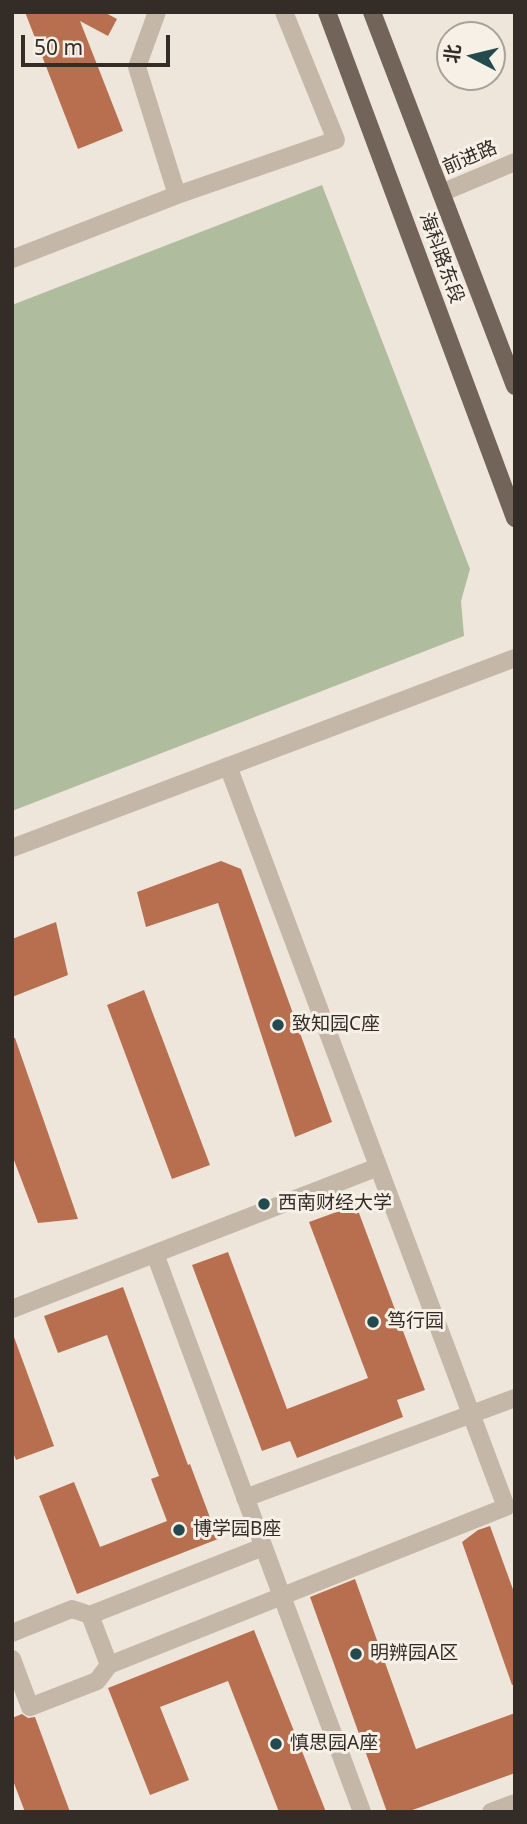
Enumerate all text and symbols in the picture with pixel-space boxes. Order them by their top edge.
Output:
scale bar [24,21,173,65]
north arrow [436,21,506,91]
text: 50 m [34,33,83,61]
text: 北 [438,43,466,65]
street label: 前进路 [439,136,501,180]
street label: 海科路东段 [414,209,468,307]
place label: 致知园C座 [292,1014,380,1036]
marker: 致知园C座 [270,1017,286,1033]
place label: 西南财经大学 [278,1193,392,1215]
marker: 西南财经大学 [256,1196,272,1212]
place label: 笃行园 [387,1311,444,1333]
marker: 笃行园 [365,1314,381,1330]
place label: 博学园B座 [193,1519,281,1541]
marker: 博学园B座 [171,1522,187,1538]
place label: 明辨园A区 [370,1643,458,1665]
marker: 明辨园A区 [348,1646,364,1662]
place label: 慎思园A座 [290,1733,378,1755]
marker: 慎思园A座 [268,1736,284,1752]

